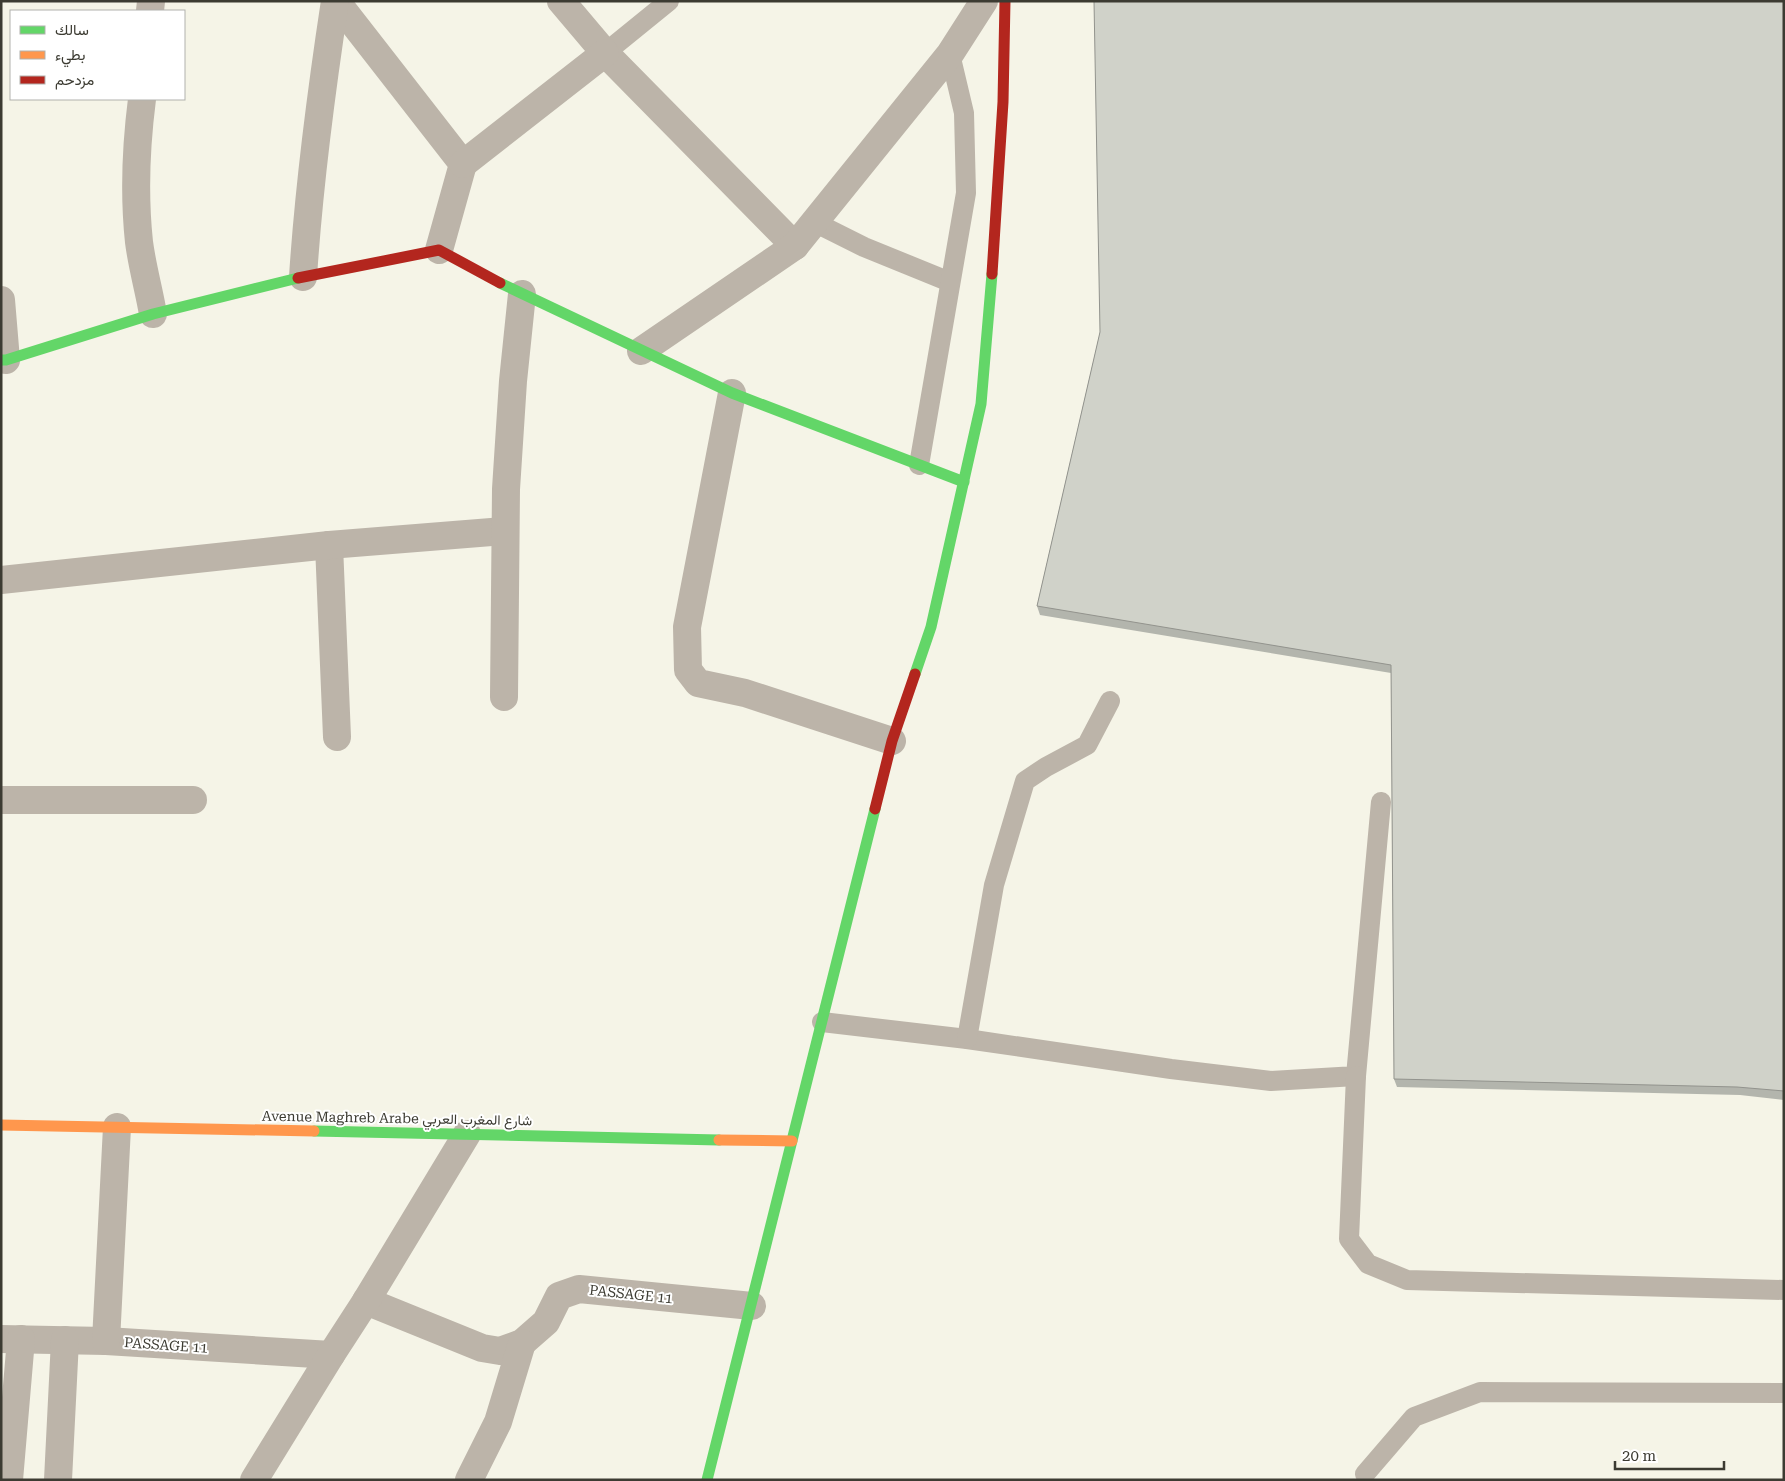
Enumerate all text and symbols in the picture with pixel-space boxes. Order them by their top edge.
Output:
legend [10,10,185,100]
text: سالك [55,21,89,39]
text: بطيء [55,46,85,68]
text: مزدحم [55,71,94,90]
street label: Avenue Maghreb Arabe شارع المغرب العربي [262,1108,532,1132]
street label: PASSAGE 11 [588,1282,674,1306]
street label: PASSAGE 11 [123,1334,209,1356]
scale bar [1615,1438,1724,1470]
text: 20 m [1622,1447,1657,1465]

